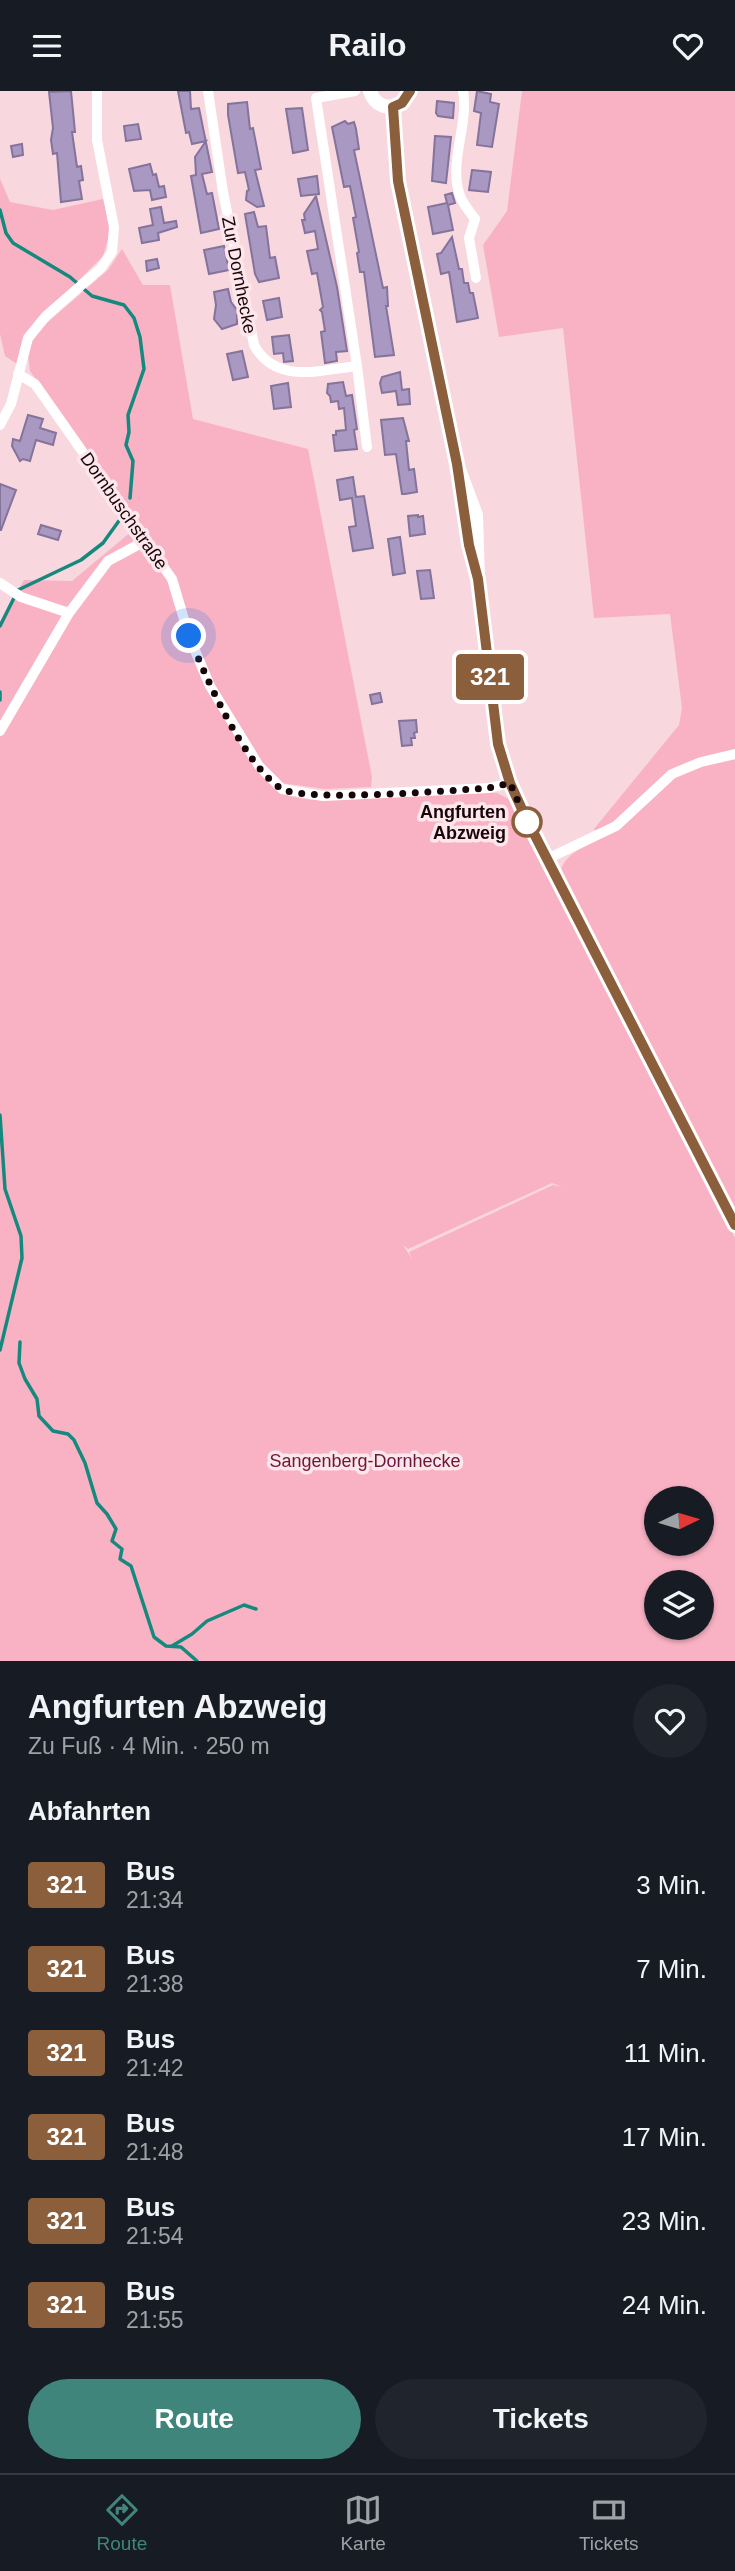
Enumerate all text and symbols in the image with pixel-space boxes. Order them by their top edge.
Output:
icon: menu [28,27,66,65]
text: Railo [328,27,407,63]
icon: heart [669,27,707,65]
street label: Zur Dornhecke [218,215,260,335]
street label: Dornbuschstraße [76,449,172,573]
your location [171,618,206,653]
line badge: 321 [450,654,530,700]
text: 321 [470,663,510,690]
place label: Angfurten Abzweig [420,802,506,843]
marker: Angfurten Abzweig [512,807,542,837]
park label: Sangenberg-Dornhecke [269,1451,461,1471]
north arrow [644,1486,714,1556]
map controls [644,1486,714,1640]
button: layers [644,1570,714,1640]
button: heart [633,1684,707,1758]
text: Angfurten Abzweig [28,1688,327,1725]
text: Zu Fuß · 4 Min. · 250 m [28,1733,270,1759]
text: Abfahrten [28,1796,151,1826]
text: Bus [126,1856,175,1886]
text: 3 Min. [636,1870,707,1900]
text: 321 [46,1871,87,1898]
text: 21:34 [126,1887,184,1913]
text: Bus [126,1940,175,1970]
text: 7 Min. [636,1954,707,1984]
text: 321 [46,1955,87,1982]
text: 21:38 [126,1971,184,1997]
text: Bus [126,2024,175,2054]
text: 11 Min. [624,2038,707,2068]
text: 321 [46,2039,87,2066]
text: 21:42 [126,2055,184,2081]
text: Bus [126,2108,175,2138]
text: 17 Min. [622,2122,707,2152]
text: 321 [46,2123,87,2150]
text: 21:48 [126,2139,184,2165]
text: Bus [126,2192,175,2222]
text: 23 Min. [622,2206,707,2236]
text: 321 [46,2207,87,2234]
text: 21:54 [126,2223,184,2249]
text: Bus [126,2276,175,2306]
text: 24 Min. [622,2290,707,2320]
text: 321 [46,2291,87,2318]
text: 21:55 [126,2307,184,2333]
button: Route [28,2379,361,2459]
button: Tickets [375,2379,707,2459]
tab: Route [97,2491,147,2555]
tab: Karte [340,2491,386,2555]
tab: Tickets [579,2491,638,2555]

